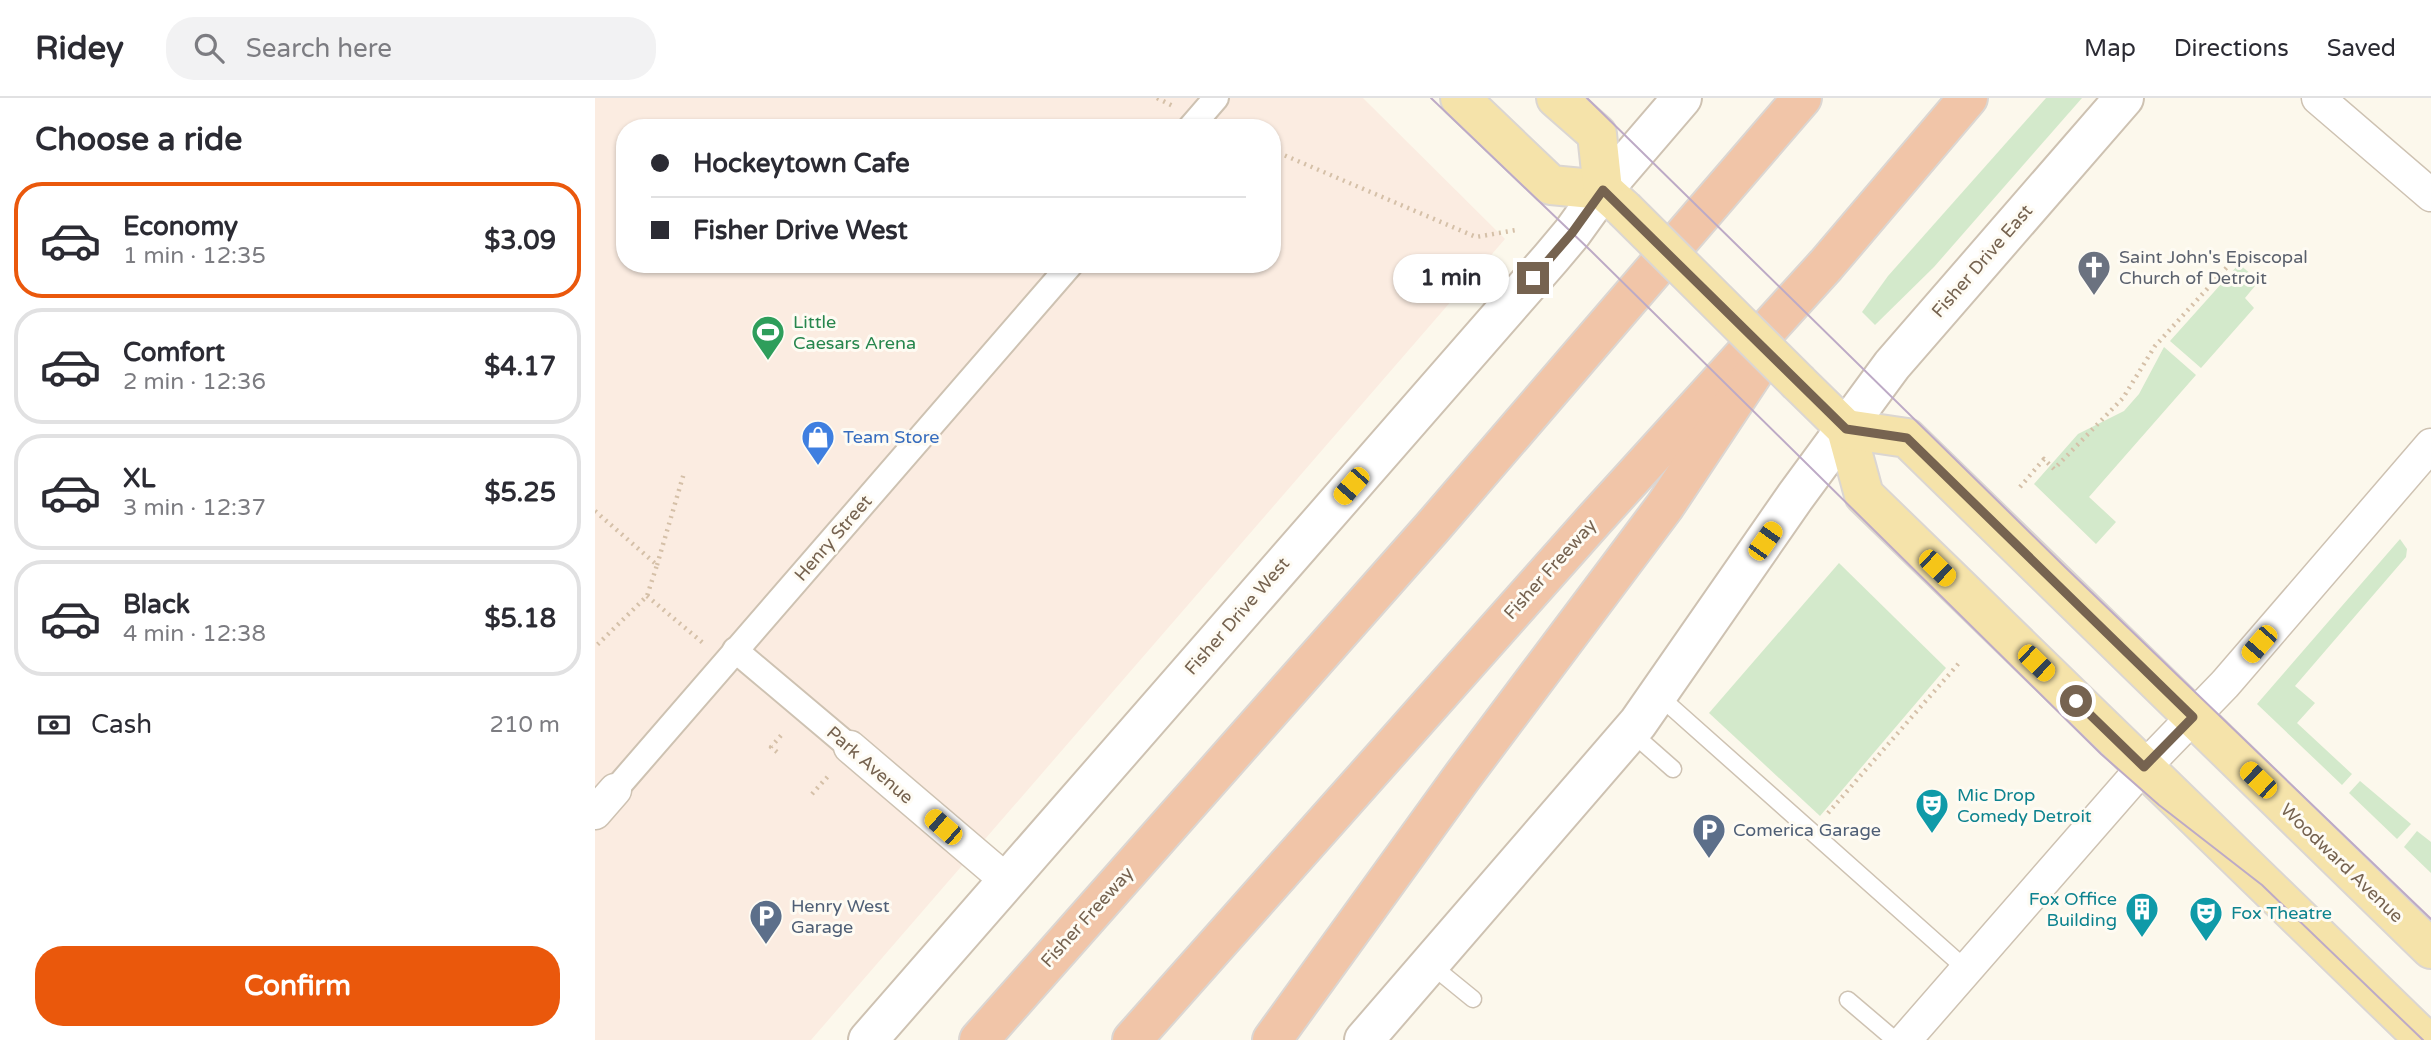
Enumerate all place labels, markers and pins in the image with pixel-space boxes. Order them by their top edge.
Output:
place label: Saint John's Episcopal Church of Detroit [2119,246,2308,289]
church icon: Saint John's Episcopal Church of Detroit [2075,248,2113,297]
place label: Little Caesars Arena [793,311,916,354]
sports icon: Little Caesars Arena [749,313,787,362]
shop icon: Team Store [799,418,837,467]
place label: Team Store [843,426,940,448]
place label: Mic Drop Comedy Detroit [1957,784,2092,827]
theatre icon: Mic Drop Comedy Detroit [1913,786,1951,835]
parking icon: Comerica Garage [1690,811,1728,860]
place label: Comerica Garage [1733,819,1881,841]
place label: Fox Office Building [2029,888,2117,931]
building icon: Fox Office Building [2123,890,2161,939]
theatre icon: Fox Theatre [2187,894,2225,943]
place label: Henry West Garage [791,895,890,938]
parking icon: Henry West Garage [747,897,785,946]
place label: Fox Theatre [2231,902,2332,924]

